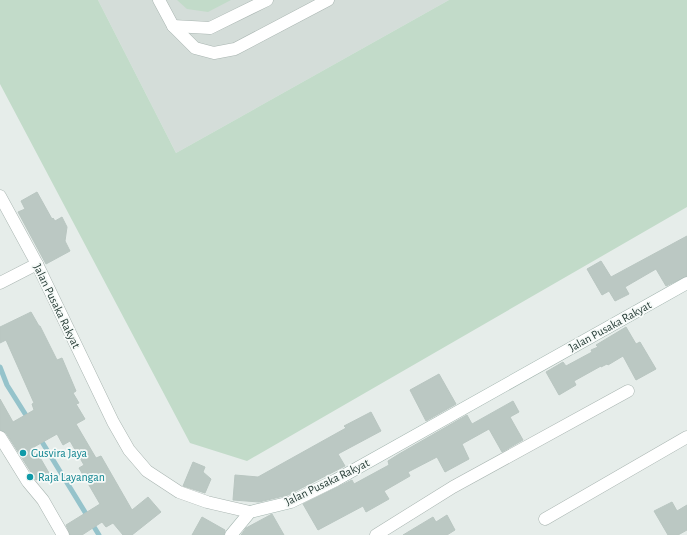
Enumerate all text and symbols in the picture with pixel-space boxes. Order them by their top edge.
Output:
street label: Jalan Pusaka Rakyat [30,262,83,351]
street label: Jalan Pusaka Rakyat [567,298,654,354]
place label: Gusvira Jaya [31,447,88,460]
marker: Gusvira Jaya [18,448,28,458]
street label: Jalan Pusaka Rakyat [283,456,372,509]
place label: Raja Layangan [38,471,105,484]
marker: Raja Layangan [25,472,35,482]

